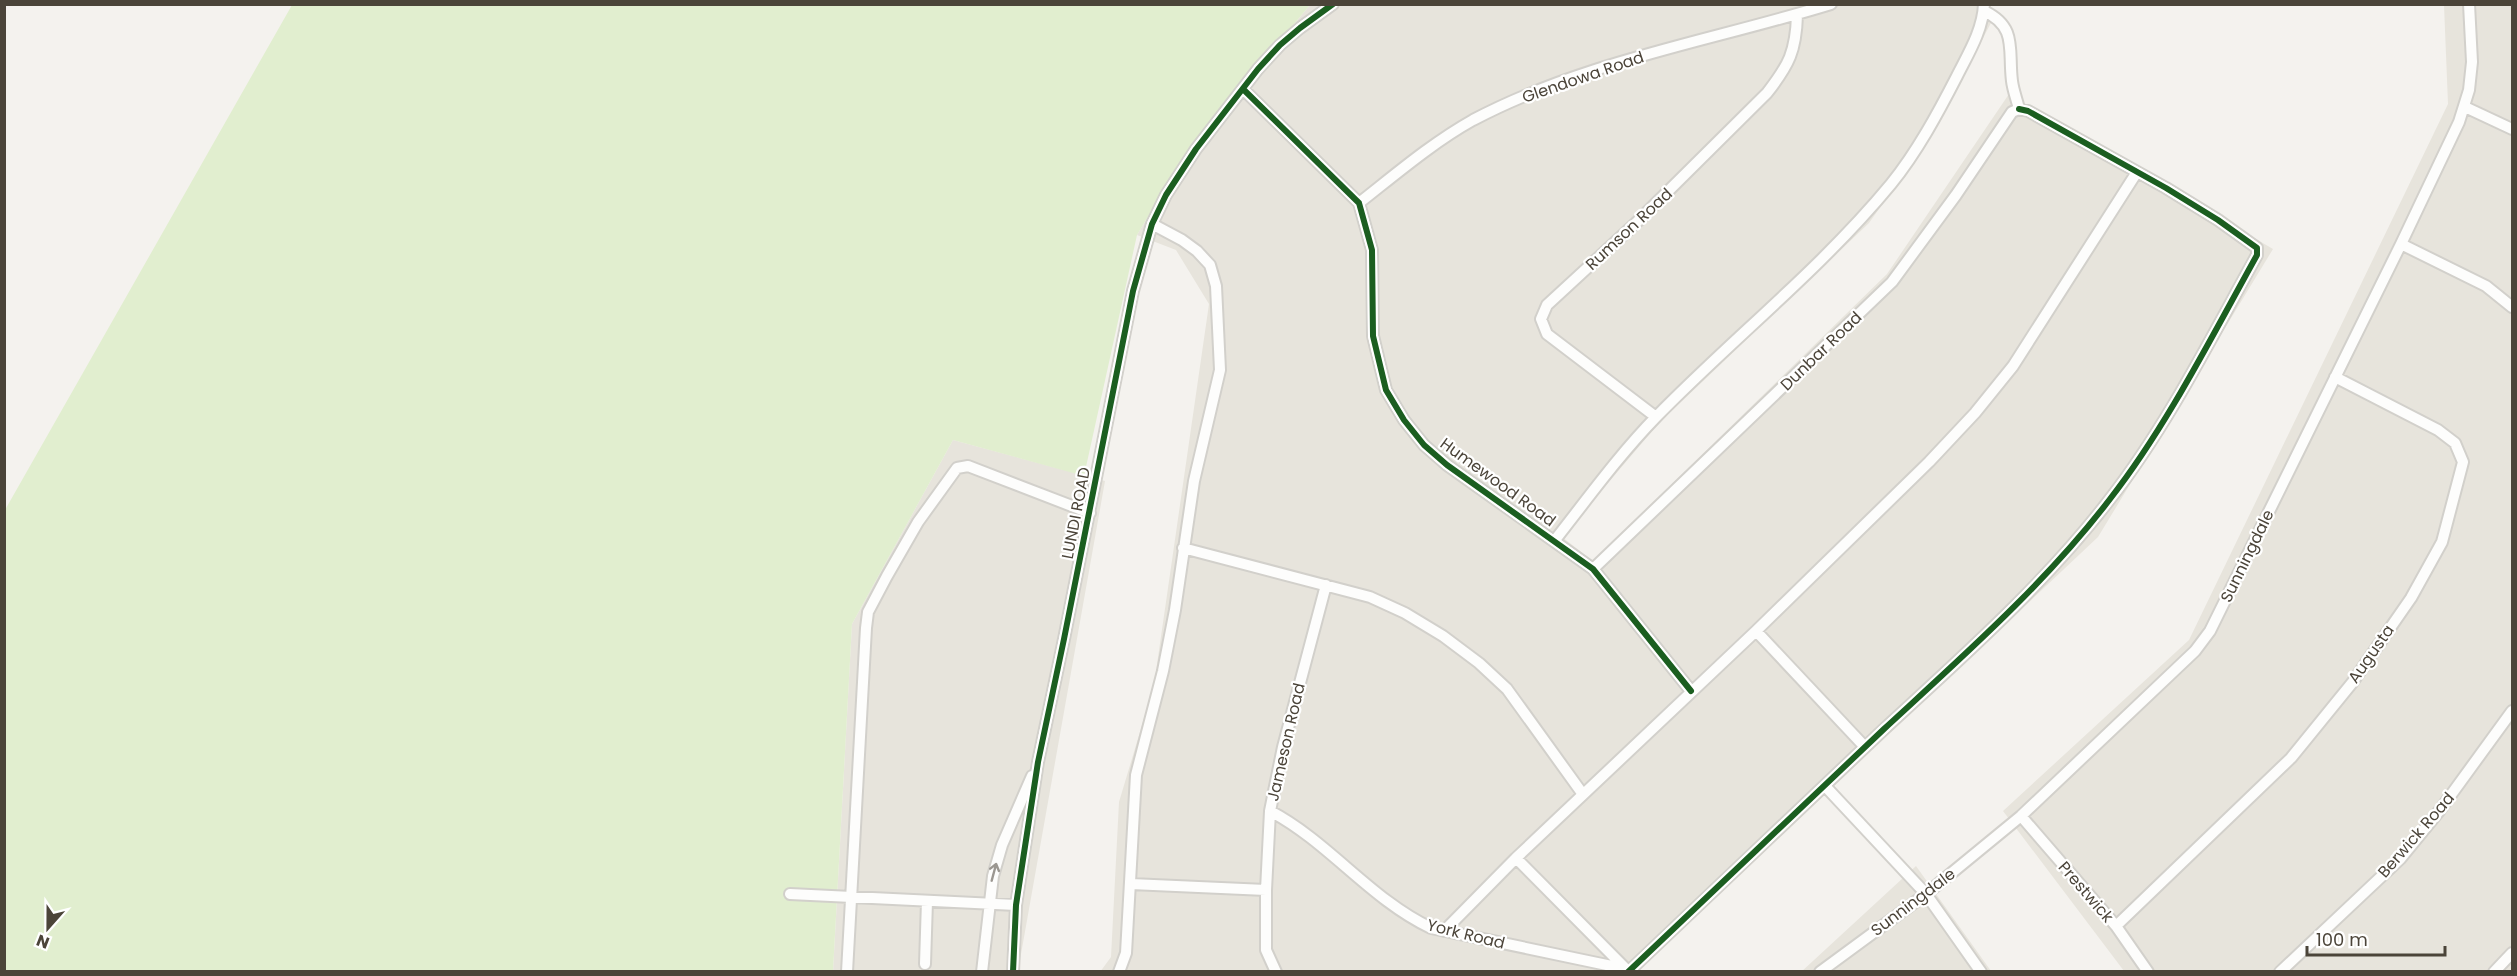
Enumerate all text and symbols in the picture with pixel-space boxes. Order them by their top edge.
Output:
street label: Glendowa Road [1519,45,1647,109]
street label: Rumson Road [1581,183,1677,275]
street label: Dunbar Road [1775,306,1867,396]
street label: Humewood Road [1435,432,1561,532]
street label: LUNDI ROAD [1056,465,1096,561]
street label: Sunningdale [2215,506,2279,606]
street label: Augusta [2342,620,2400,688]
street label: Jameson Road [1261,681,1311,803]
street label: Berwick Road [2372,787,2460,883]
street label: Prestwick [2053,856,2120,928]
street label: Sunningdale [1866,862,1960,941]
one-way arrow [989,863,1001,882]
north arrow [18,898,78,958]
street label: York Road [1425,913,1507,955]
scale bar [2307,919,2445,957]
text: 100 m [2316,927,2368,952]
text: N [33,929,53,954]

